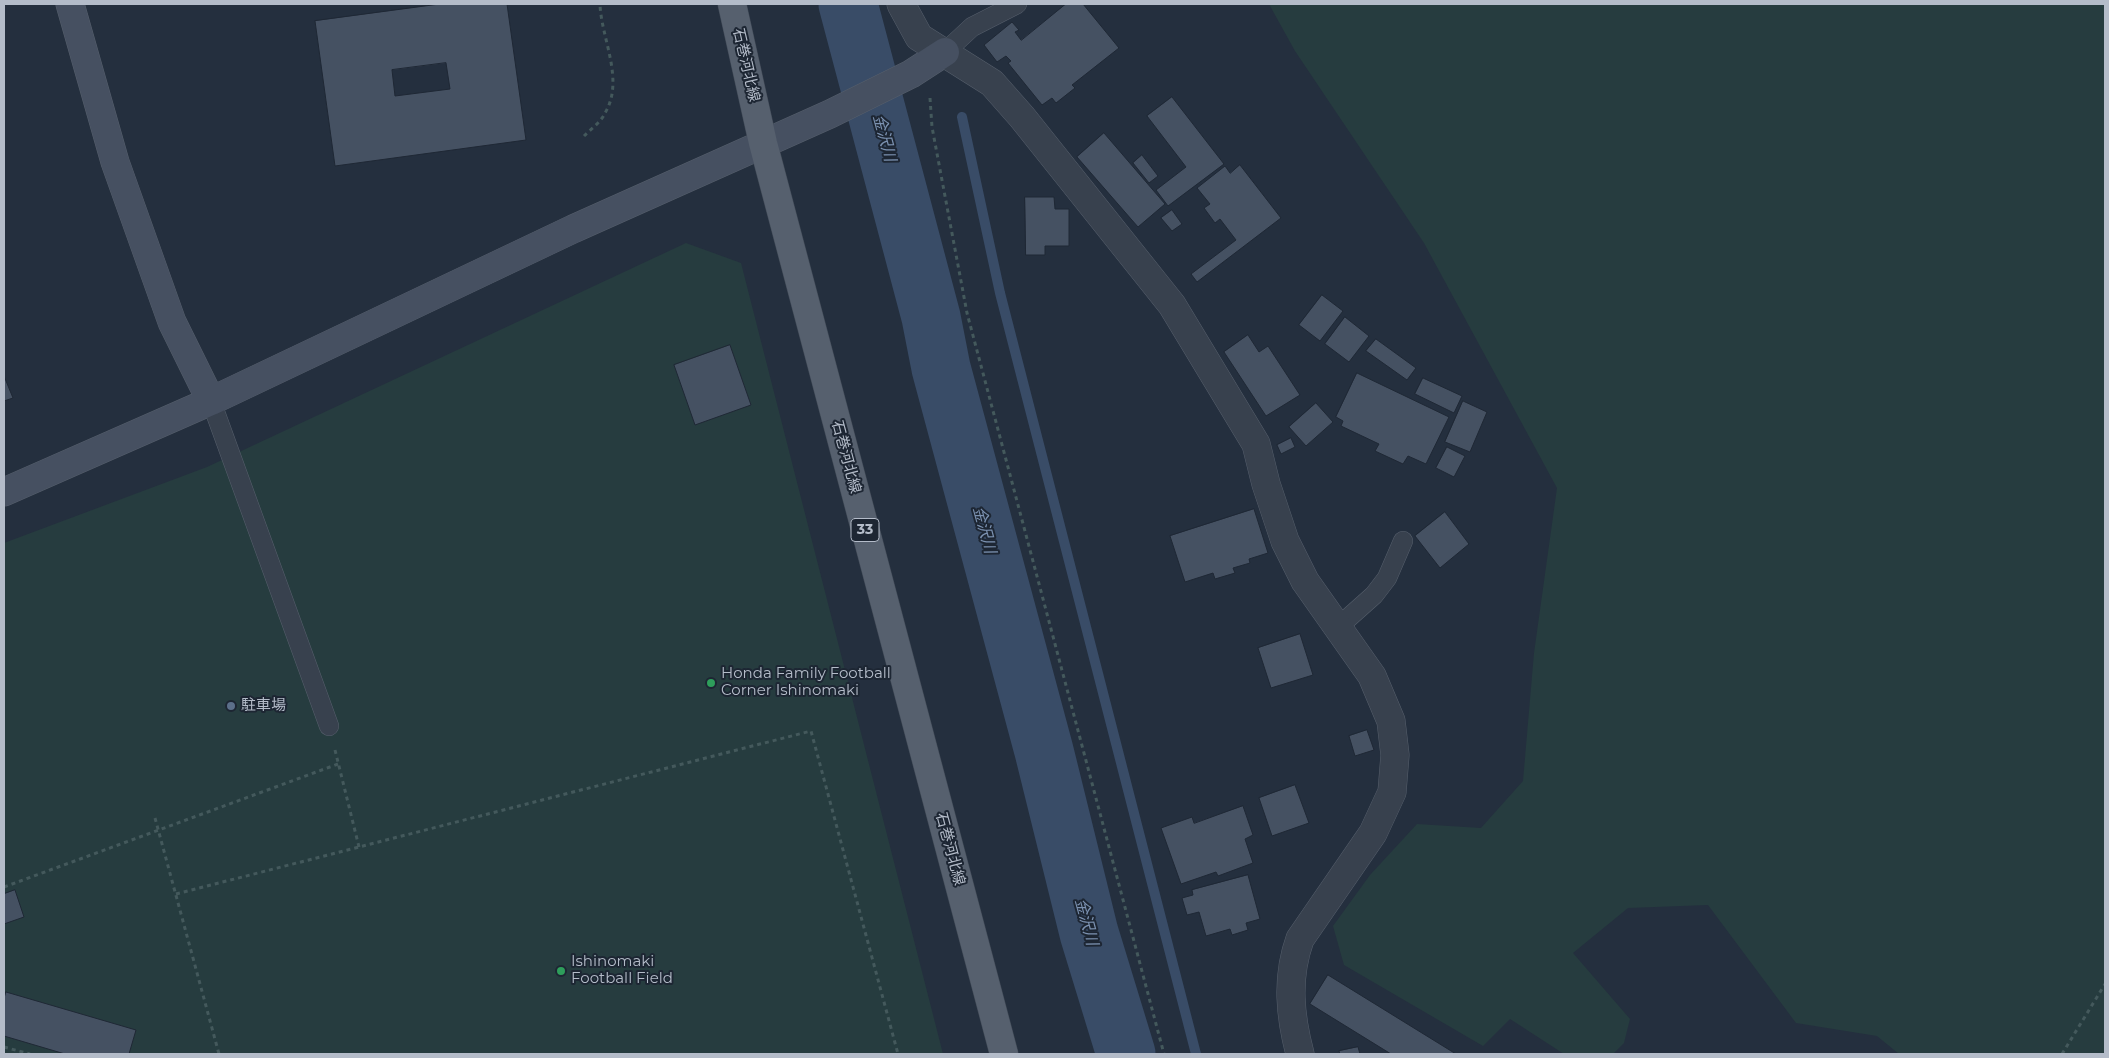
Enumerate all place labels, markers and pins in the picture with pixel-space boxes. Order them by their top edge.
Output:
place label: Honda Family Football Corner Ishinomaki [721,665,891,700]
marker: Honda Family Football Corner Ishinomaki [705,677,717,689]
place label: 駐車場 [241,697,286,715]
marker: 駐車場 [225,700,237,712]
place label: Ishinomaki Football Field [571,953,673,988]
marker: Ishinomaki Football Field [555,965,567,977]

